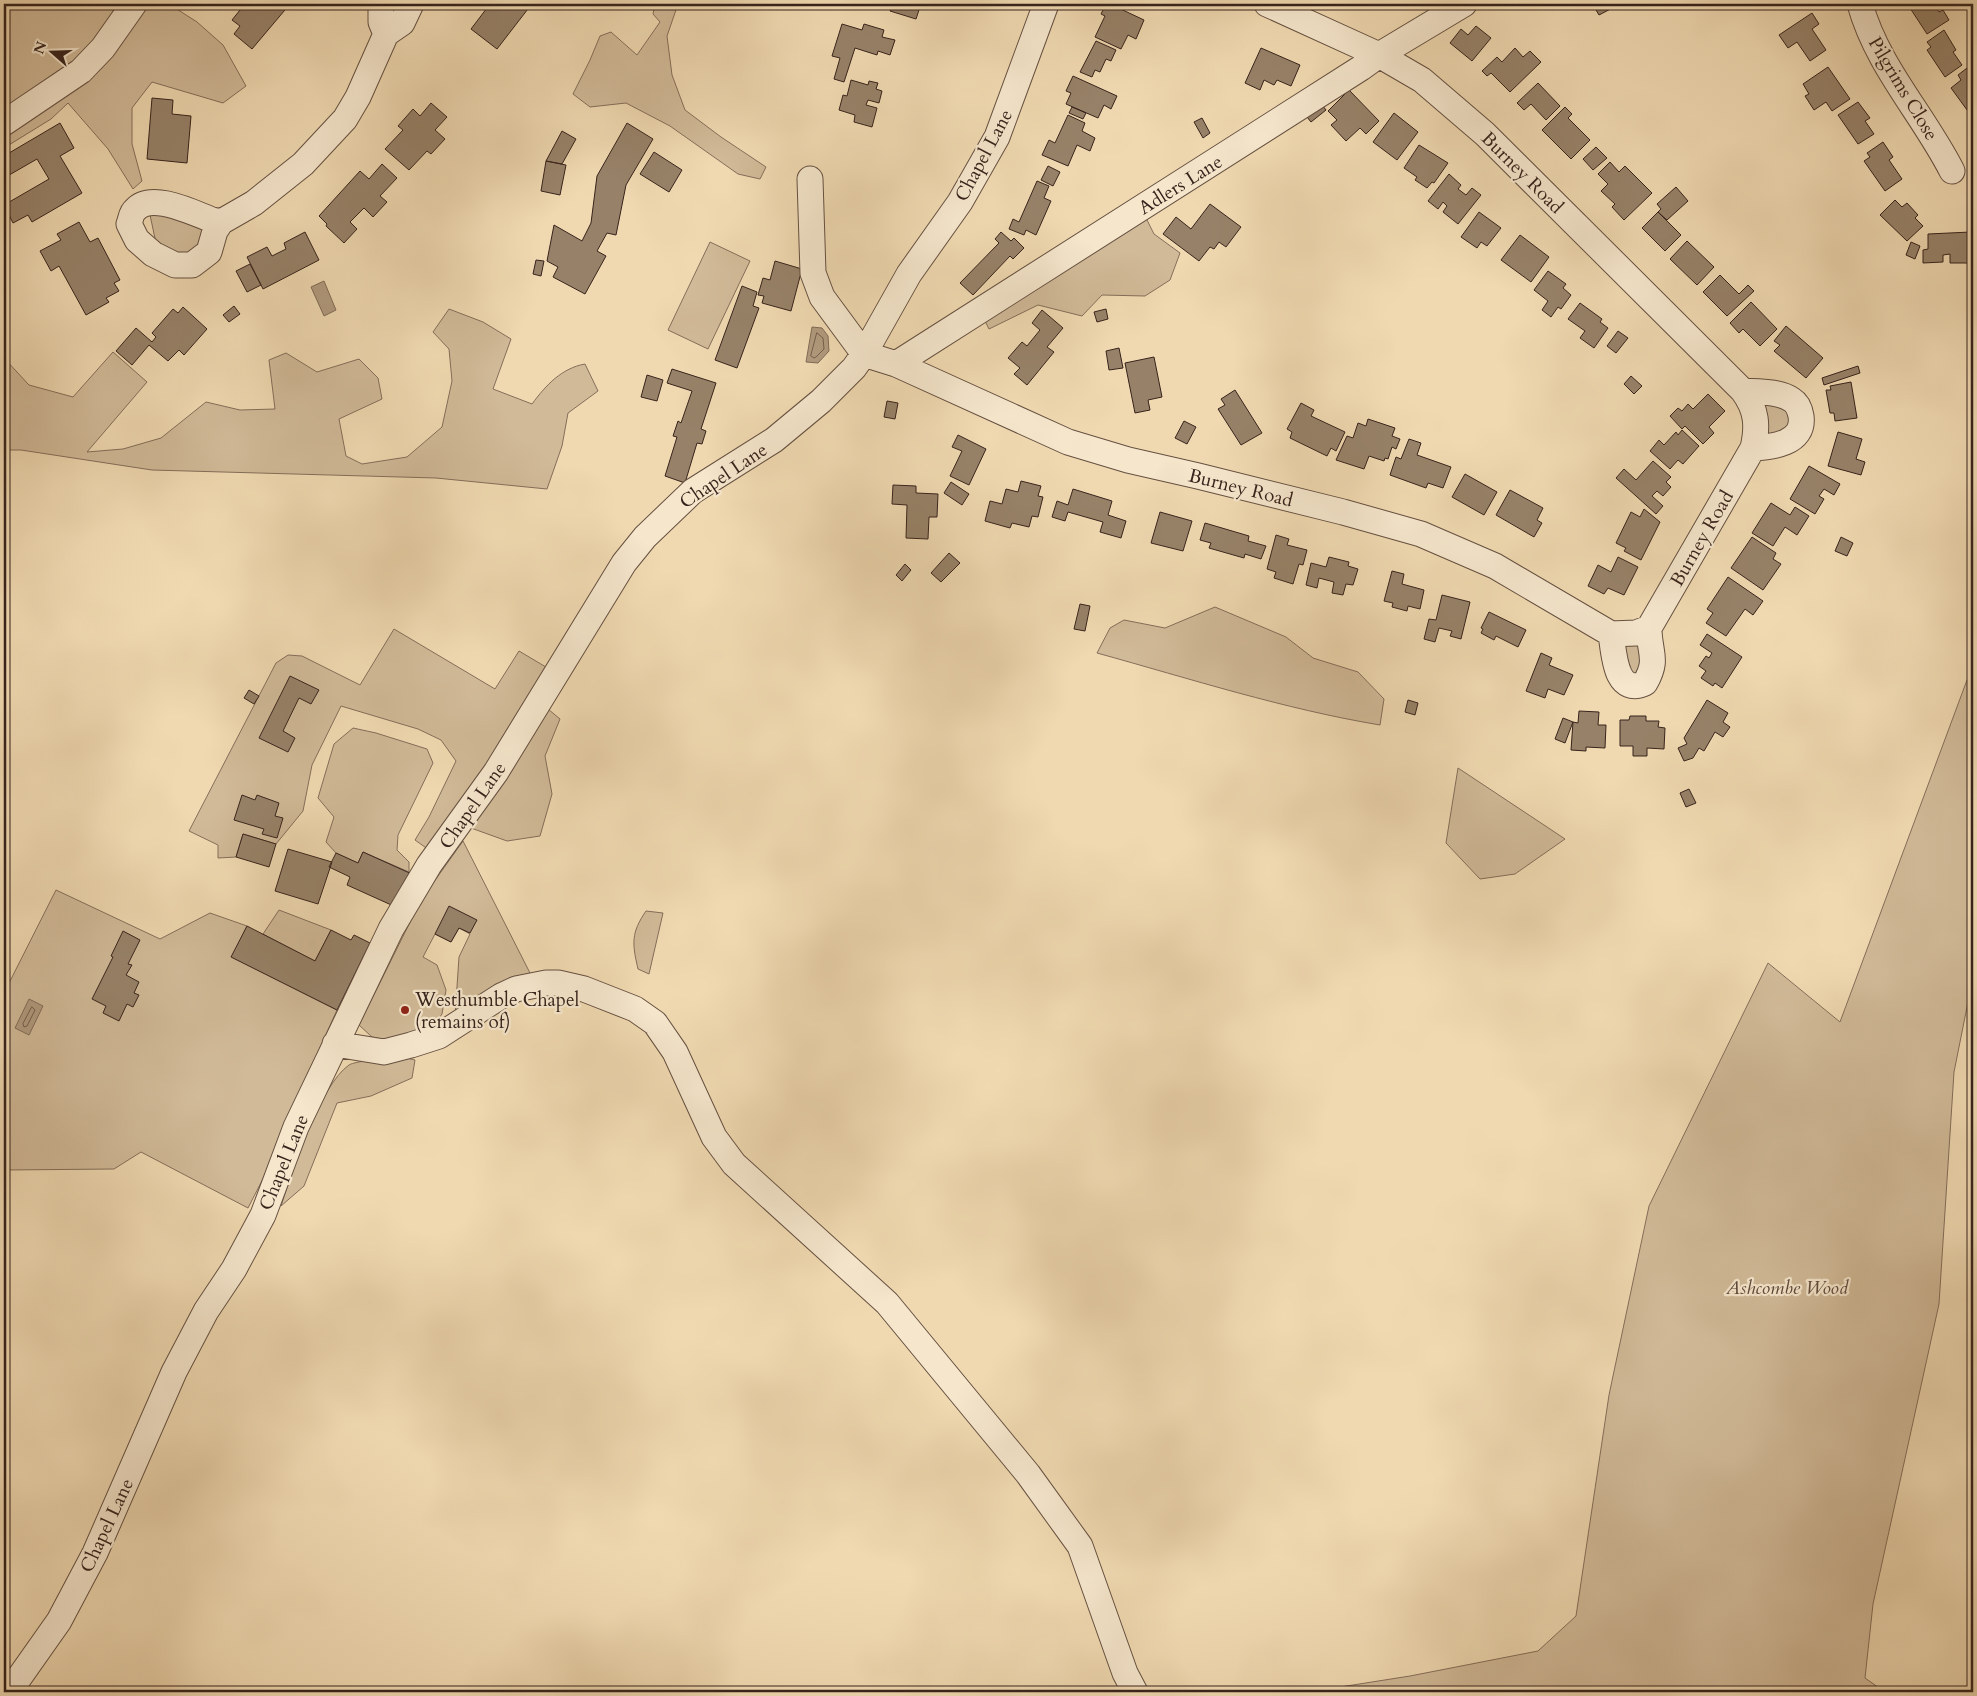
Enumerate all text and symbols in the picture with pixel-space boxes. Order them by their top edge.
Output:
north arrow [28,28,78,78]
street label: Pilgrims Close [1862,32,1944,145]
text: N [29,39,51,57]
street label: Chapel Lane [949,105,1019,206]
street label: Burney Road [1475,126,1569,220]
street label: Adlers Lane [1134,149,1228,221]
street label: Chapel Lane [674,437,773,515]
street label: Burney Road [1186,462,1296,513]
street label: Burney Road [1664,486,1740,591]
street label: Chapel Lane [433,757,512,854]
place label: Westhumble Chapel (remains of) [414,987,580,1035]
marker: Westhumble Chapel (remains of) [399,1004,411,1016]
street label: Chapel Lane [253,1111,315,1214]
park label: Ashcombe Wood [1725,1275,1849,1301]
street label: Chapel Lane [74,1474,140,1577]

